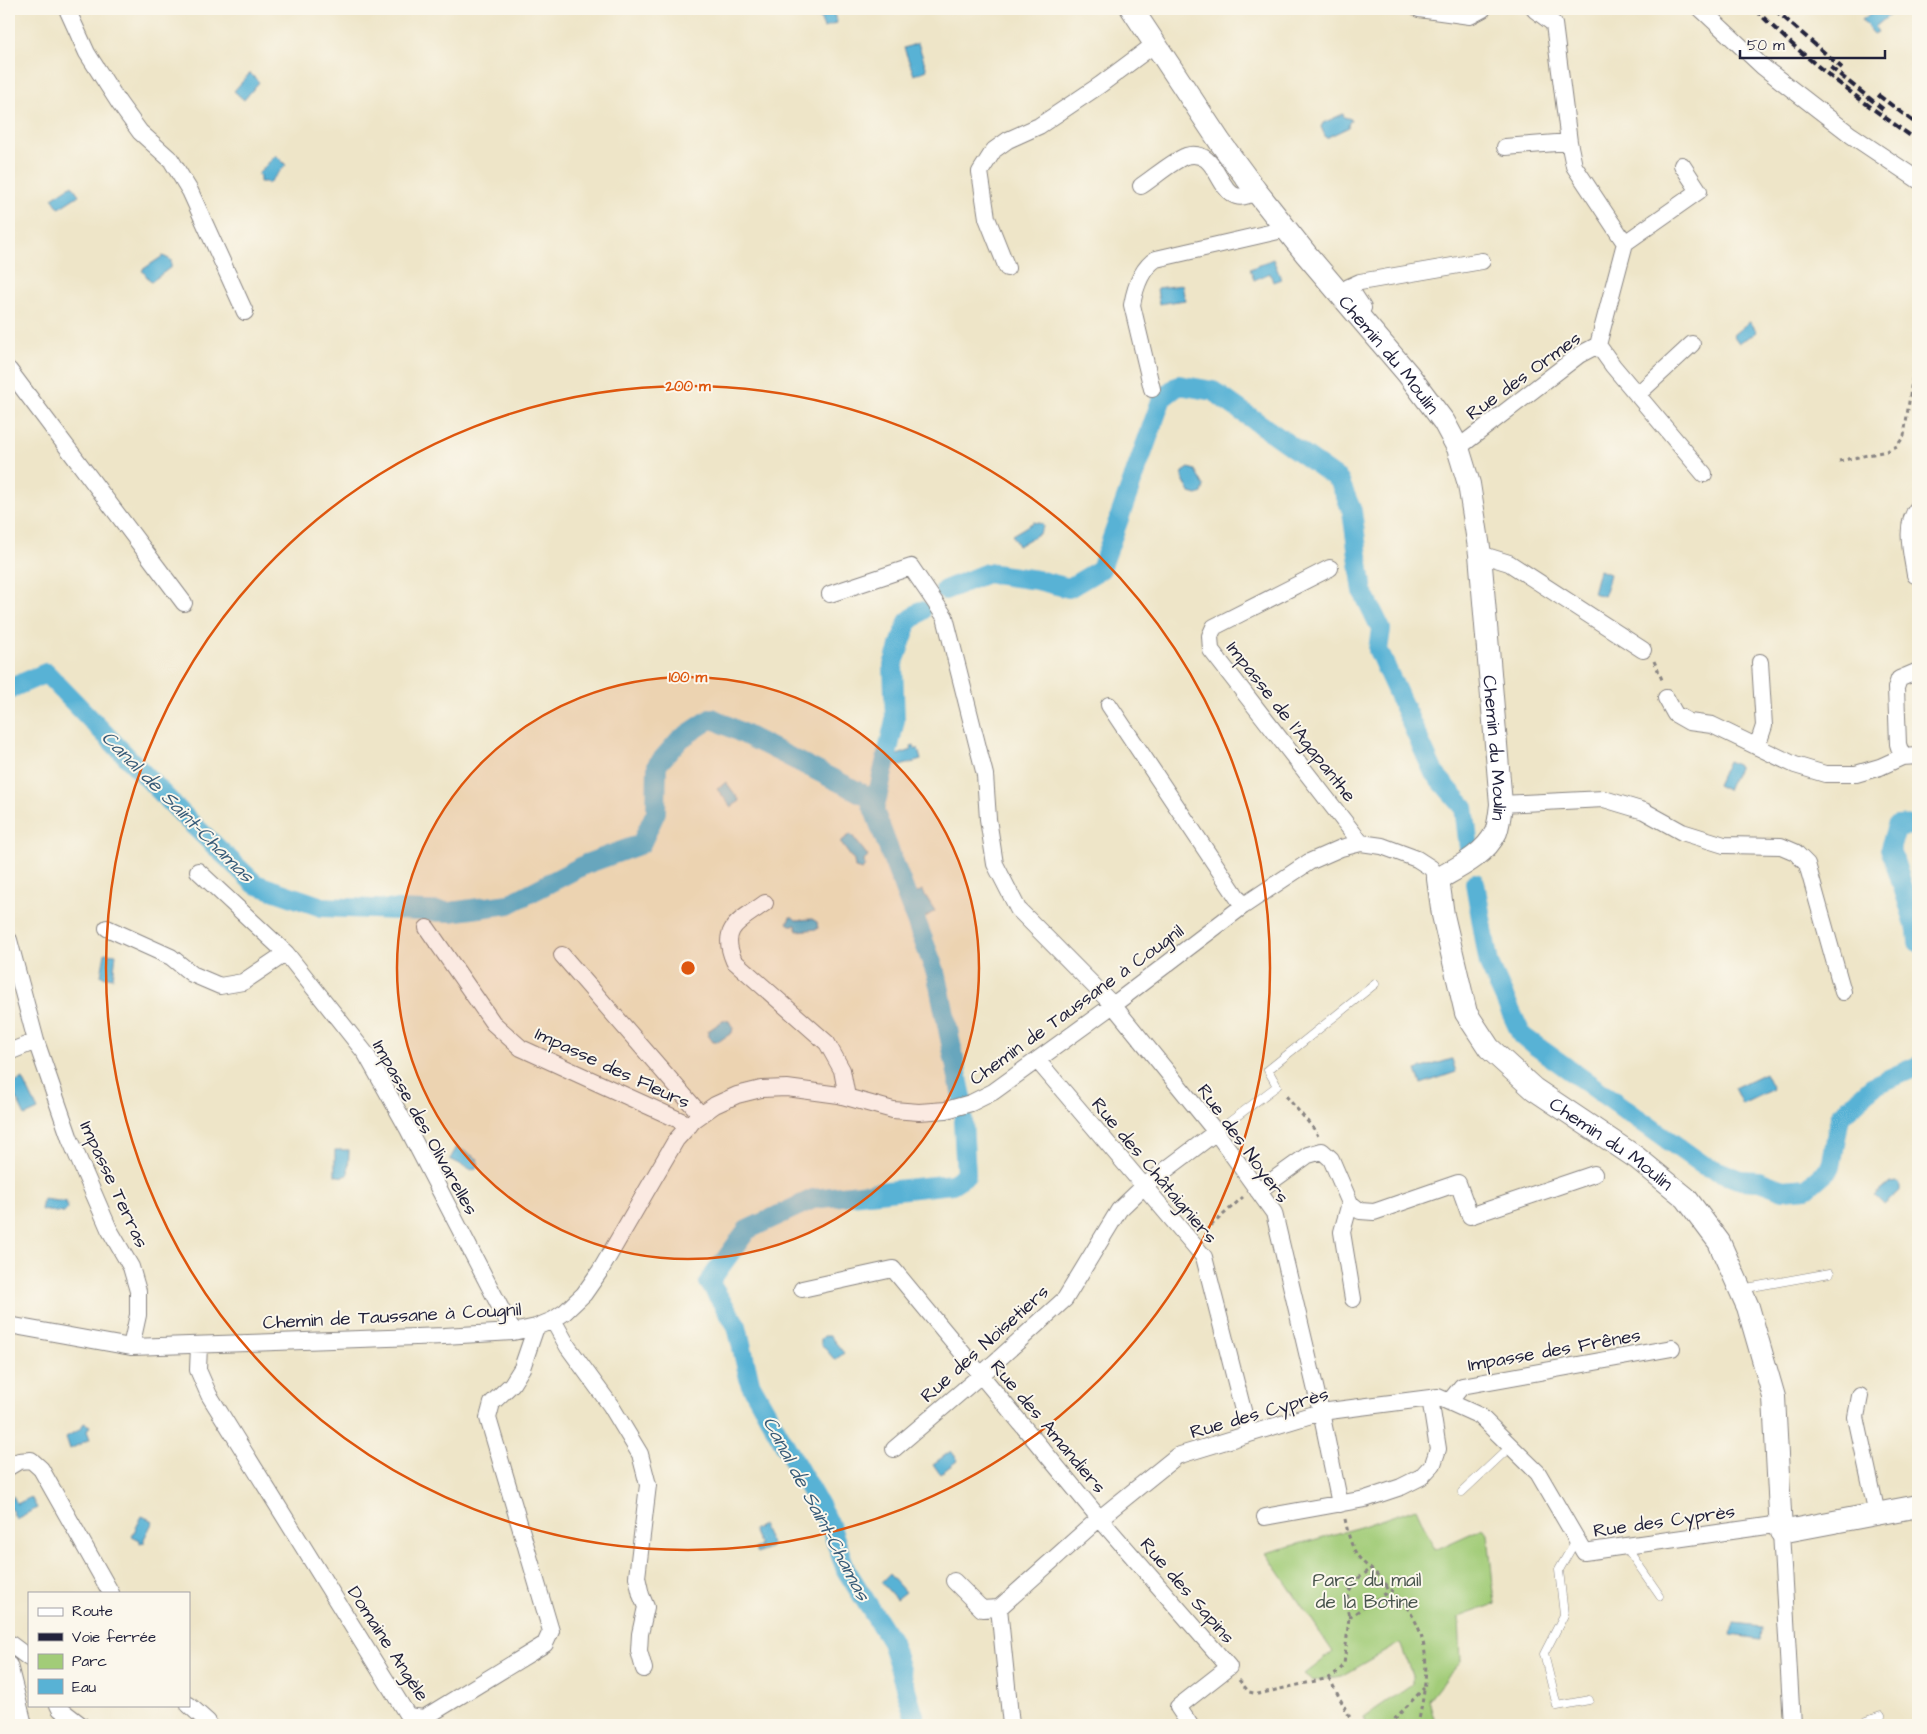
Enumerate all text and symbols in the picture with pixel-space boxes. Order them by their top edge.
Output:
scale bar [1740,28,1884,60]
text: 50 m [1747,35,1785,56]
street label: Chemin du Moulin [1332,290,1445,420]
street label: Rue des Ormes [1461,325,1587,427]
text: 200 m [664,376,711,397]
street label: Impasse de l'Agapanthe [1219,636,1362,809]
text: 100 m [669,667,708,688]
street label: Chemin du Moulin [1475,674,1513,823]
water label: Canal de Saint-Chamas [95,724,260,890]
street label: Chemin de Taussane à Cougnil [964,918,1190,1093]
centre of rings [679,959,697,977]
street label: Impasse des Fleurs [530,1021,694,1116]
street label: Impasse des Olivarelles [365,1035,484,1220]
street label: Rue des Noyers [1189,1079,1295,1210]
street label: Chemin du Moulin [1544,1091,1679,1197]
street label: Rue des Châtaigniers [1084,1092,1223,1251]
street label: Impasse Terras [72,1117,155,1252]
street label: Rue des Noisetiers [915,1279,1055,1409]
street label: Chemin de Taussane à Cougnil [262,1296,522,1338]
street label: Impasse des Frênes [1466,1322,1643,1379]
street label: Rue des Amandiers [984,1354,1112,1500]
street label: Rue des Cyprès [1187,1381,1332,1447]
water label: Canal de Saint-Chamas [756,1411,877,1606]
street label: Rue des Cyprès [1592,1498,1737,1546]
street label: Rue des Sapins [1133,1532,1241,1650]
park label: Parc du mail de la Botine [1312,1567,1422,1616]
street label: Domaine Angèle [339,1581,435,1707]
legend [28,1592,190,1706]
text: Route [72,1601,113,1622]
text: Voie ferrée [72,1627,156,1648]
text: Parc [72,1651,107,1672]
text: Eau [72,1677,97,1698]

